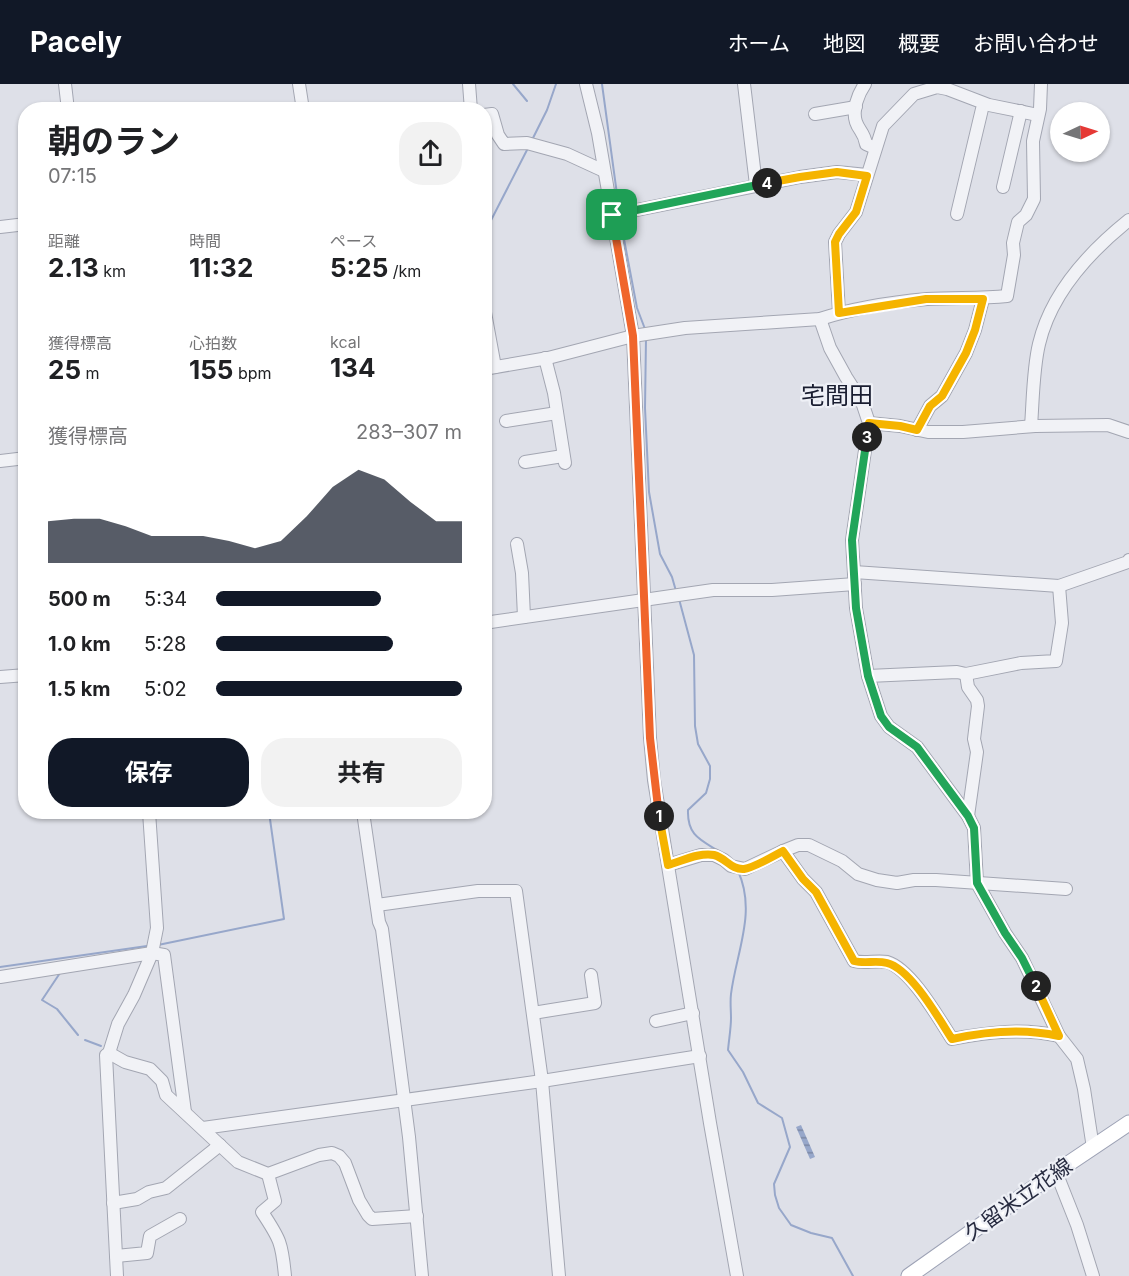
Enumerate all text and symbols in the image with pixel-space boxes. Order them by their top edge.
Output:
text: Pacely [30,25,122,59]
text: ホーム [728,31,790,56]
text: 地図 [823,31,865,56]
text: 概要 [898,31,940,56]
text: お問い合わせ [973,31,1099,56]
north arrow [1050,102,1110,162]
map controls [1050,102,1110,162]
text: 朝のラン [48,121,180,161]
button: share [399,122,462,185]
text: 07:15 [48,164,97,188]
pin: 4 [752,168,782,198]
text: 4 [762,173,772,193]
pin [586,189,637,240]
icon: arrive [595,198,628,231]
text: 距離 [48,231,80,251]
text: 時間 [189,231,221,251]
text: ペース [330,231,377,251]
text: 2.13 [48,252,99,283]
text: 11:32 [189,252,253,283]
text: 5:25 [330,252,388,283]
text: km [99,261,126,281]
text: /km [388,261,421,281]
text: kcal [330,332,361,352]
text: 獲得標高 [48,333,112,353]
text: 心拍数 [189,333,237,353]
text: 134 [330,352,376,383]
text: 25 [48,354,81,385]
text: 155 [189,354,233,385]
text: m [81,363,100,383]
text: bpm [233,363,272,383]
district label: 宅間田 [801,381,873,410]
text: 283–307 m [356,420,462,444]
pin: 3 [852,422,882,452]
text: 獲得標高 [48,424,128,448]
text: 3 [862,427,872,447]
text: 500 m [48,587,111,611]
text: 5:34 [144,587,187,611]
text: 1.0 km [48,632,111,656]
text: 5:28 [144,632,187,656]
text: 1.5 km [48,677,111,701]
text: 5:02 [144,677,187,701]
button: 保存 [48,738,249,807]
button: 共有 [261,738,462,807]
pin: 1 [644,801,674,831]
text: 1 [656,806,662,826]
pin: 2 [1021,971,1051,1001]
text: 2 [1031,976,1041,996]
street label: 久留米立花線 [959,1153,1077,1245]

